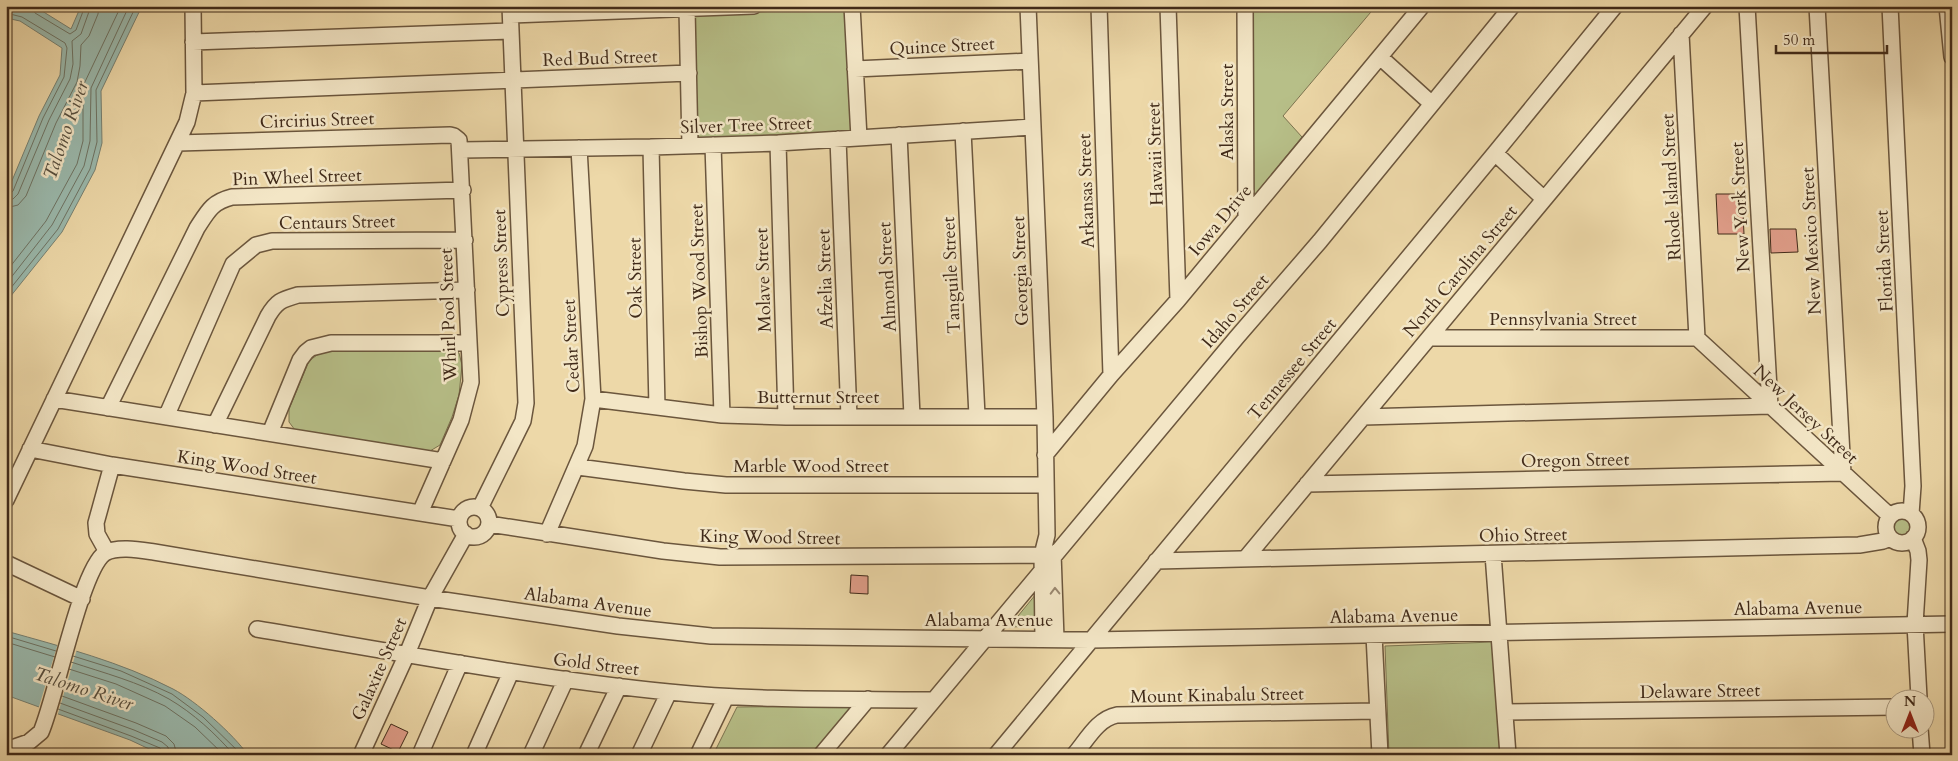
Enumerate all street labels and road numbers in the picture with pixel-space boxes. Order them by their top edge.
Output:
street label: Quince Street [889,31,996,62]
street label: Red Bud Street [542,44,658,73]
street label: Alaska Street [1215,63,1240,160]
street label: Hawaii Street [1141,102,1170,206]
street label: Circirius Street [259,106,375,135]
street label: Silver Tree Street [680,111,813,140]
street label: Rhode Island Street [1655,113,1688,261]
street label: Arkansas Street [1072,133,1101,249]
street label: New York Street [1725,141,1756,273]
street label: Pin Wheel Street [232,163,363,192]
street label: New Mexico Street [1795,166,1828,316]
street label: Iowa Drive [1183,179,1258,261]
street label: North Carolina Street [1398,200,1523,343]
street label: Bishop Wood Street [684,203,715,359]
street label: Cypress Street [487,208,516,317]
street label: Centaurs Street [279,209,396,236]
street label: Florida Street [1869,209,1900,312]
street label: Georgia Street [1006,215,1035,326]
street label: Tanguile Street [936,216,967,334]
street label: Almond Street [872,221,903,333]
street label: Molave Street [749,227,778,333]
street label: Afzelia Street [811,228,840,329]
street label: Oak Street [622,237,649,319]
street label: Whirl Pool Street [434,247,463,383]
street label: Idaho Street [1196,268,1275,354]
street label: Cedar Street [557,298,586,394]
street label: Pennsylvania Street [1489,307,1637,332]
street label: Tennessee Street [1242,313,1343,426]
street label: New Jersey Street [1748,359,1864,470]
street label: Butternut Street [757,385,879,410]
street label: King Wood Street [175,444,319,491]
street label: Oregon Street [1521,447,1630,474]
street label: Marble Wood Street [733,454,889,479]
street label: Ohio Street [1479,522,1568,549]
street label: King Wood Street [699,524,841,551]
street label: Alabama Avenue [522,581,653,624]
street label: Alabama Avenue [1733,595,1863,622]
street label: Alabama Avenue [1329,603,1459,630]
street label: Alabama Avenue [925,608,1053,633]
street label: Galaxite Street [346,613,413,725]
street label: Gold Street [552,647,641,682]
street label: Delaware Street [1640,678,1761,705]
street label: Mount Kinabalu Street [1130,681,1304,710]

